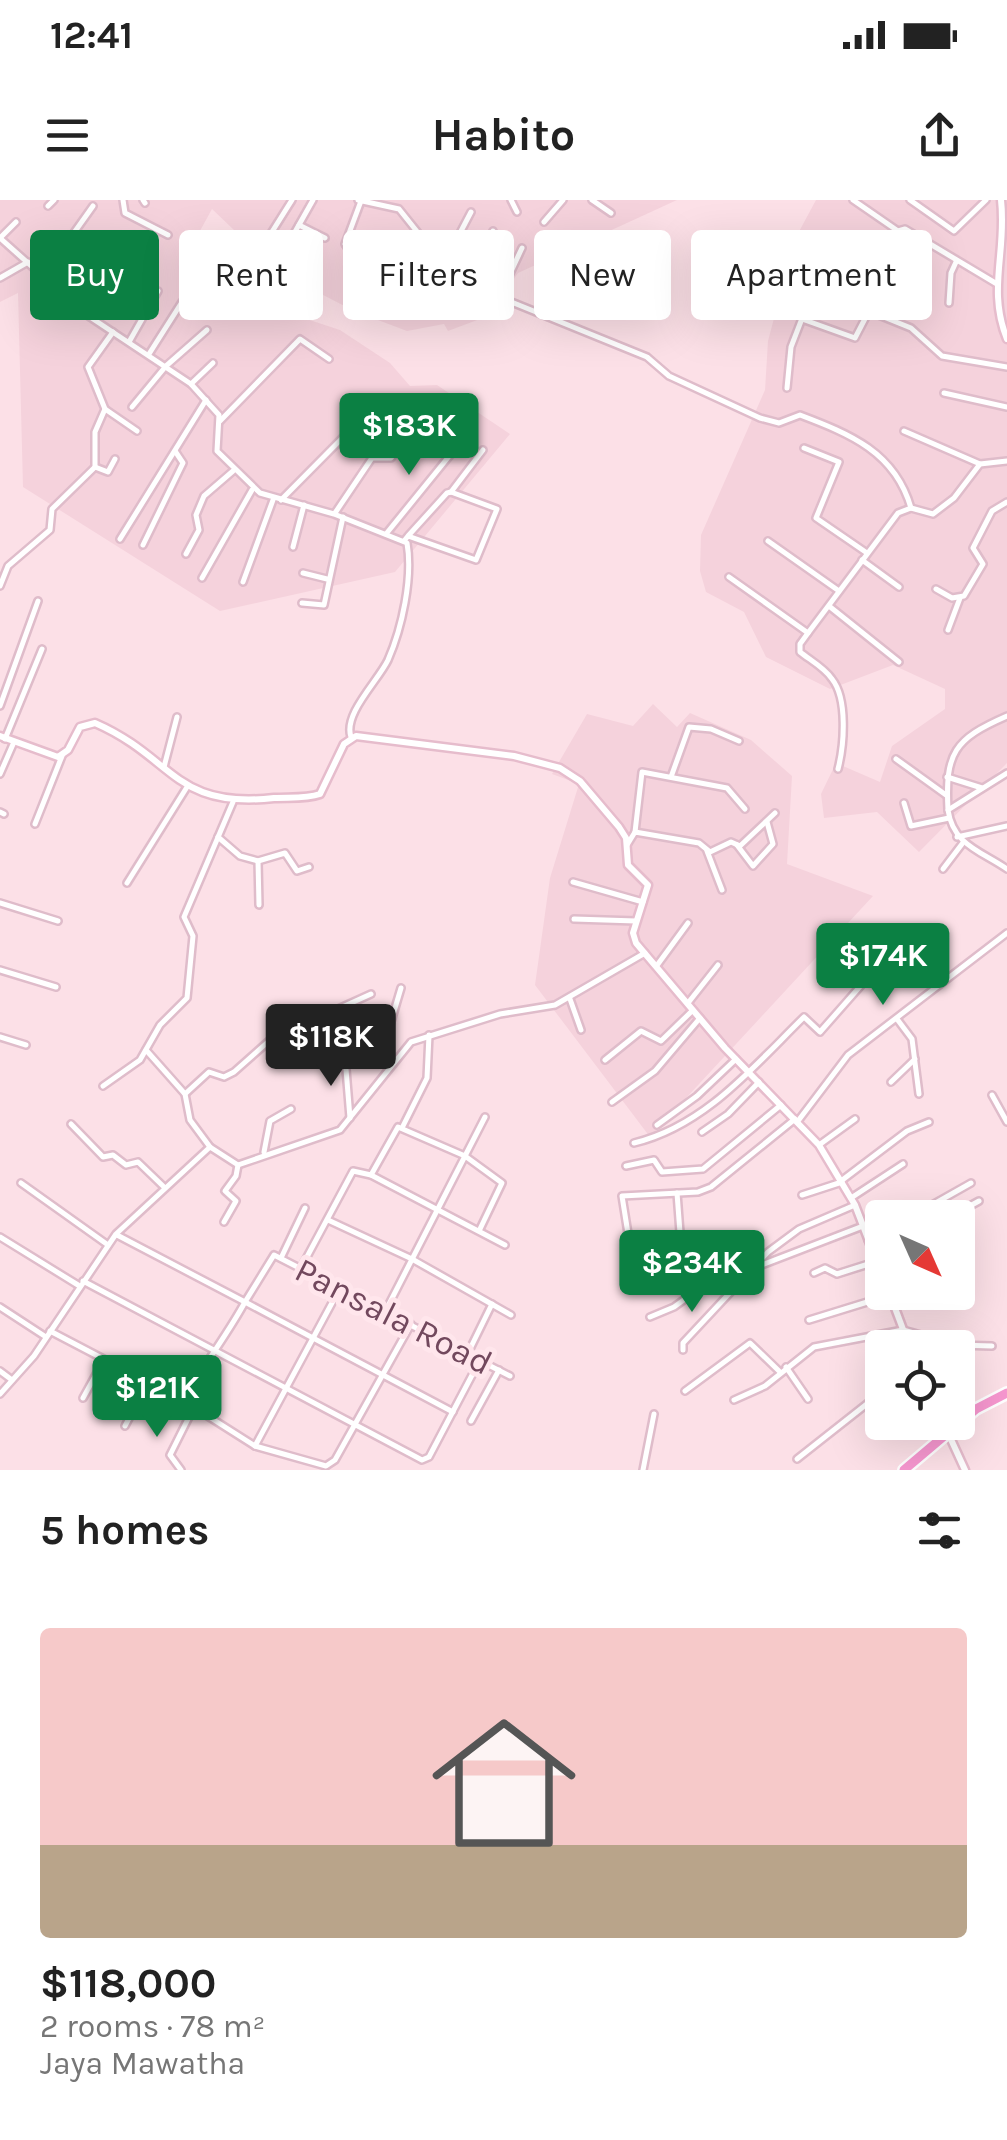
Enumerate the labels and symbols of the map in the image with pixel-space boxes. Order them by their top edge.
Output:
pin: $183K [339,393,479,478]
pin: $174K [813,923,953,1008]
pin: $118K [261,1004,401,1089]
north arrow [865,1200,975,1310]
pin: $234K [622,1230,762,1315]
street label: Pansala Road [289,1249,499,1384]
pin: $121K [87,1355,227,1440]

